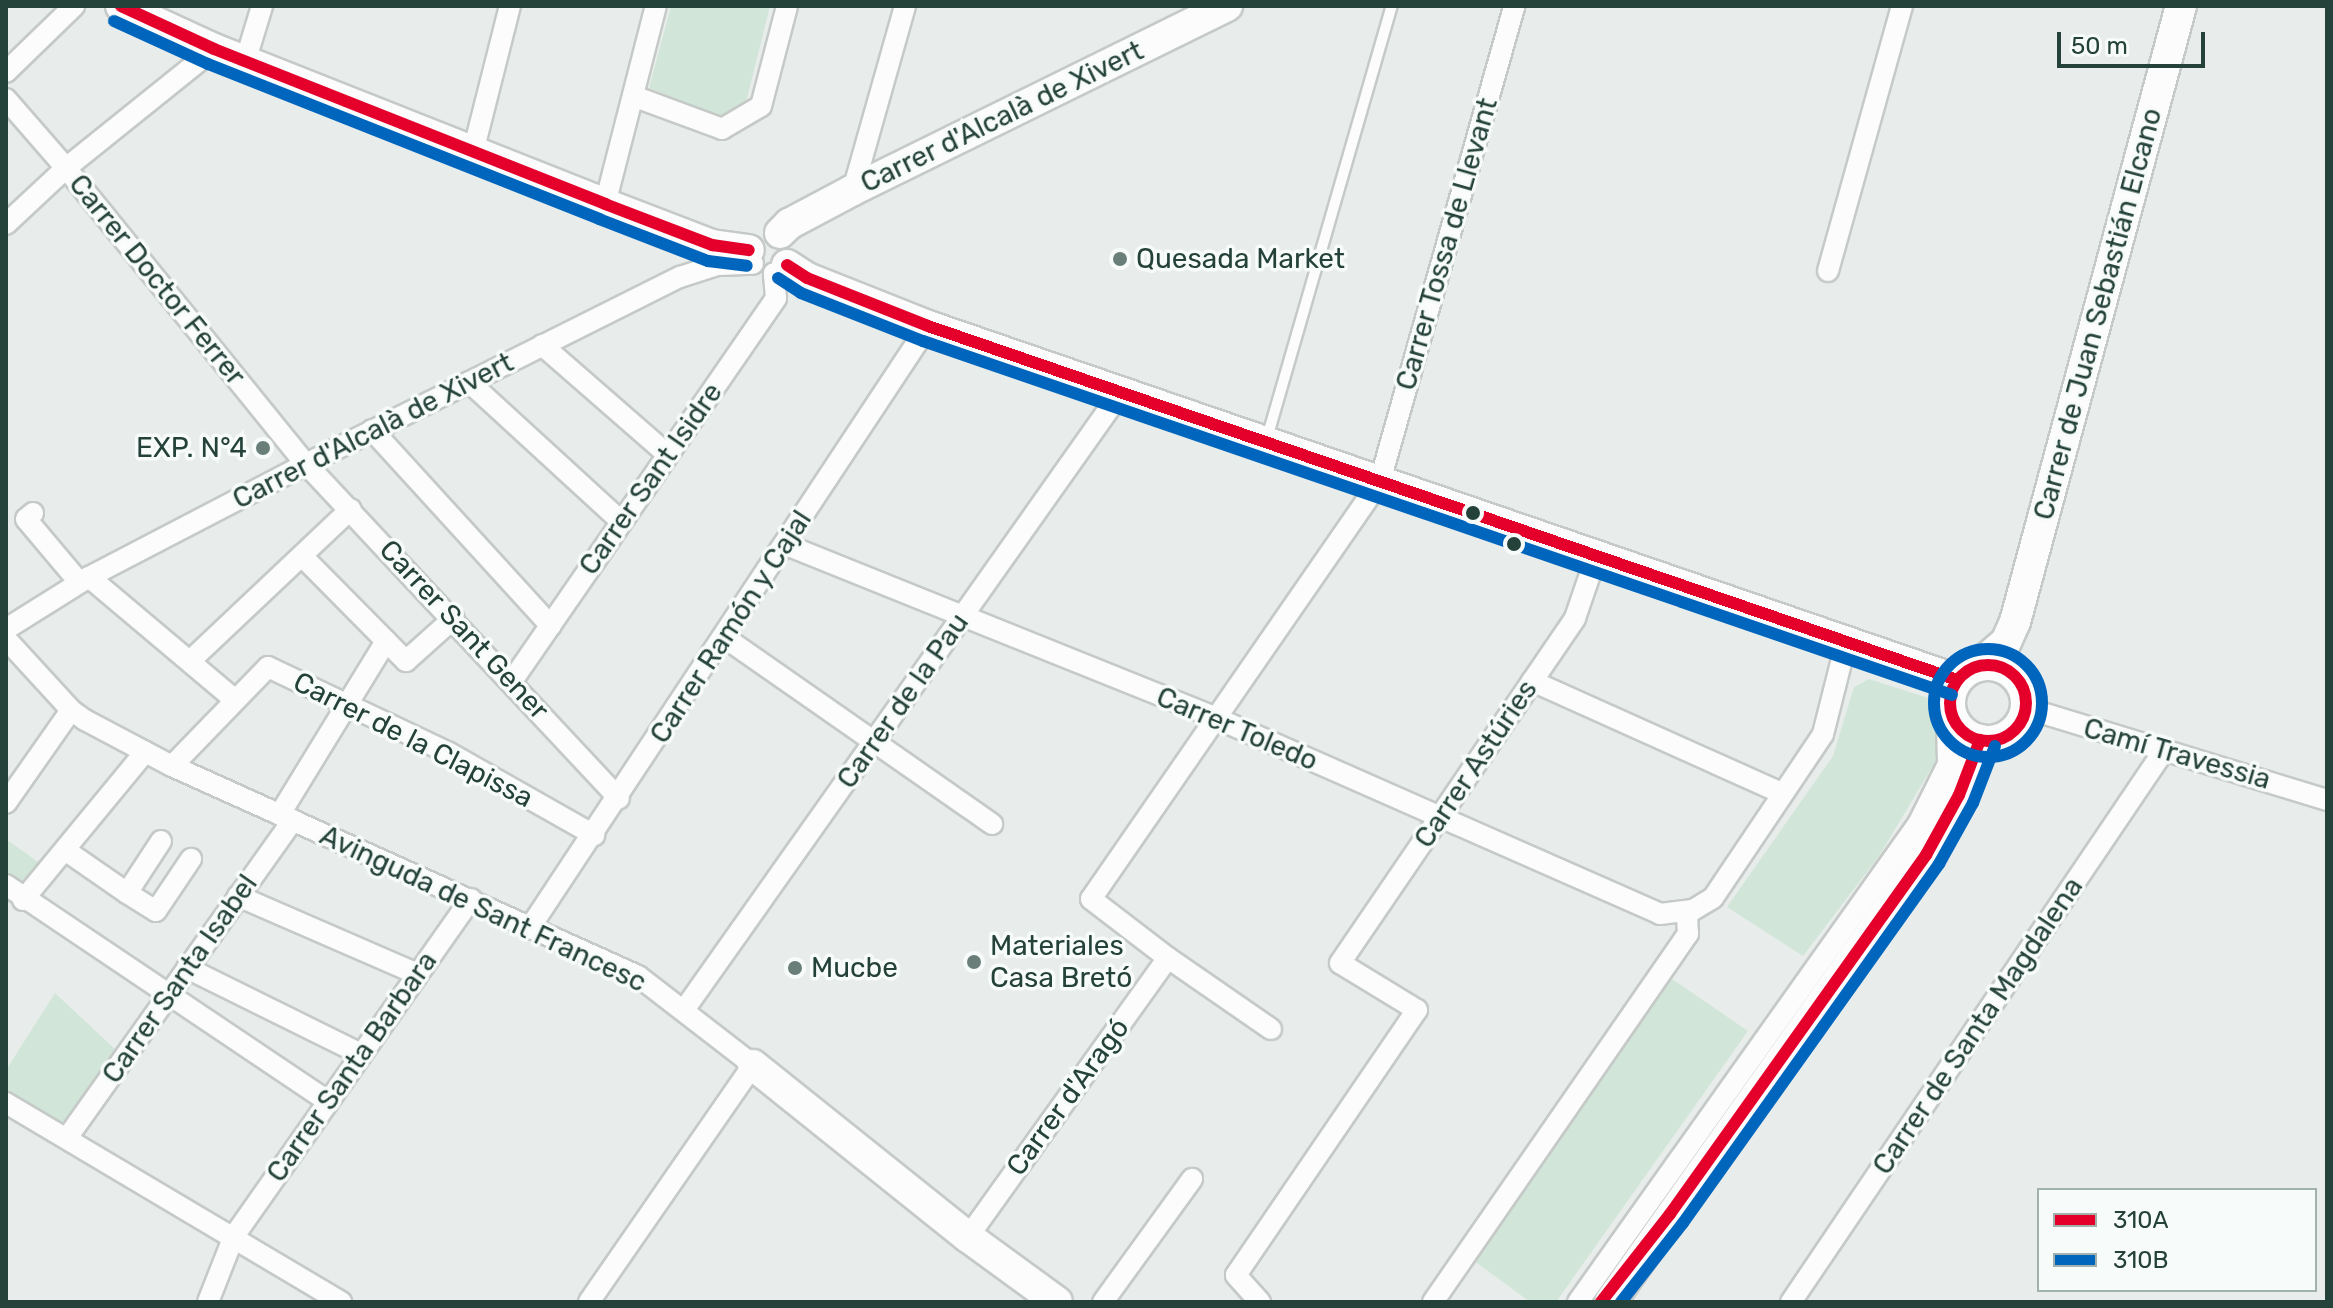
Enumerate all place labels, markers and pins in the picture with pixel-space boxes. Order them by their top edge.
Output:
place label: Quesada Market [1136,242,1345,276]
marker: Quesada Market [1111,250,1129,268]
place label: EXP. N°4 [136,431,247,465]
marker: EXP. N°4 [254,439,272,457]
unlabelled marker [1465,505,1481,521]
unlabelled marker [1506,536,1522,552]
place label: Materiales Casa Bretó [990,929,1132,995]
place label: Mucbe [811,951,898,985]
marker: Materiales Casa Bretó [965,953,983,971]
marker: Mucbe [786,959,804,977]

